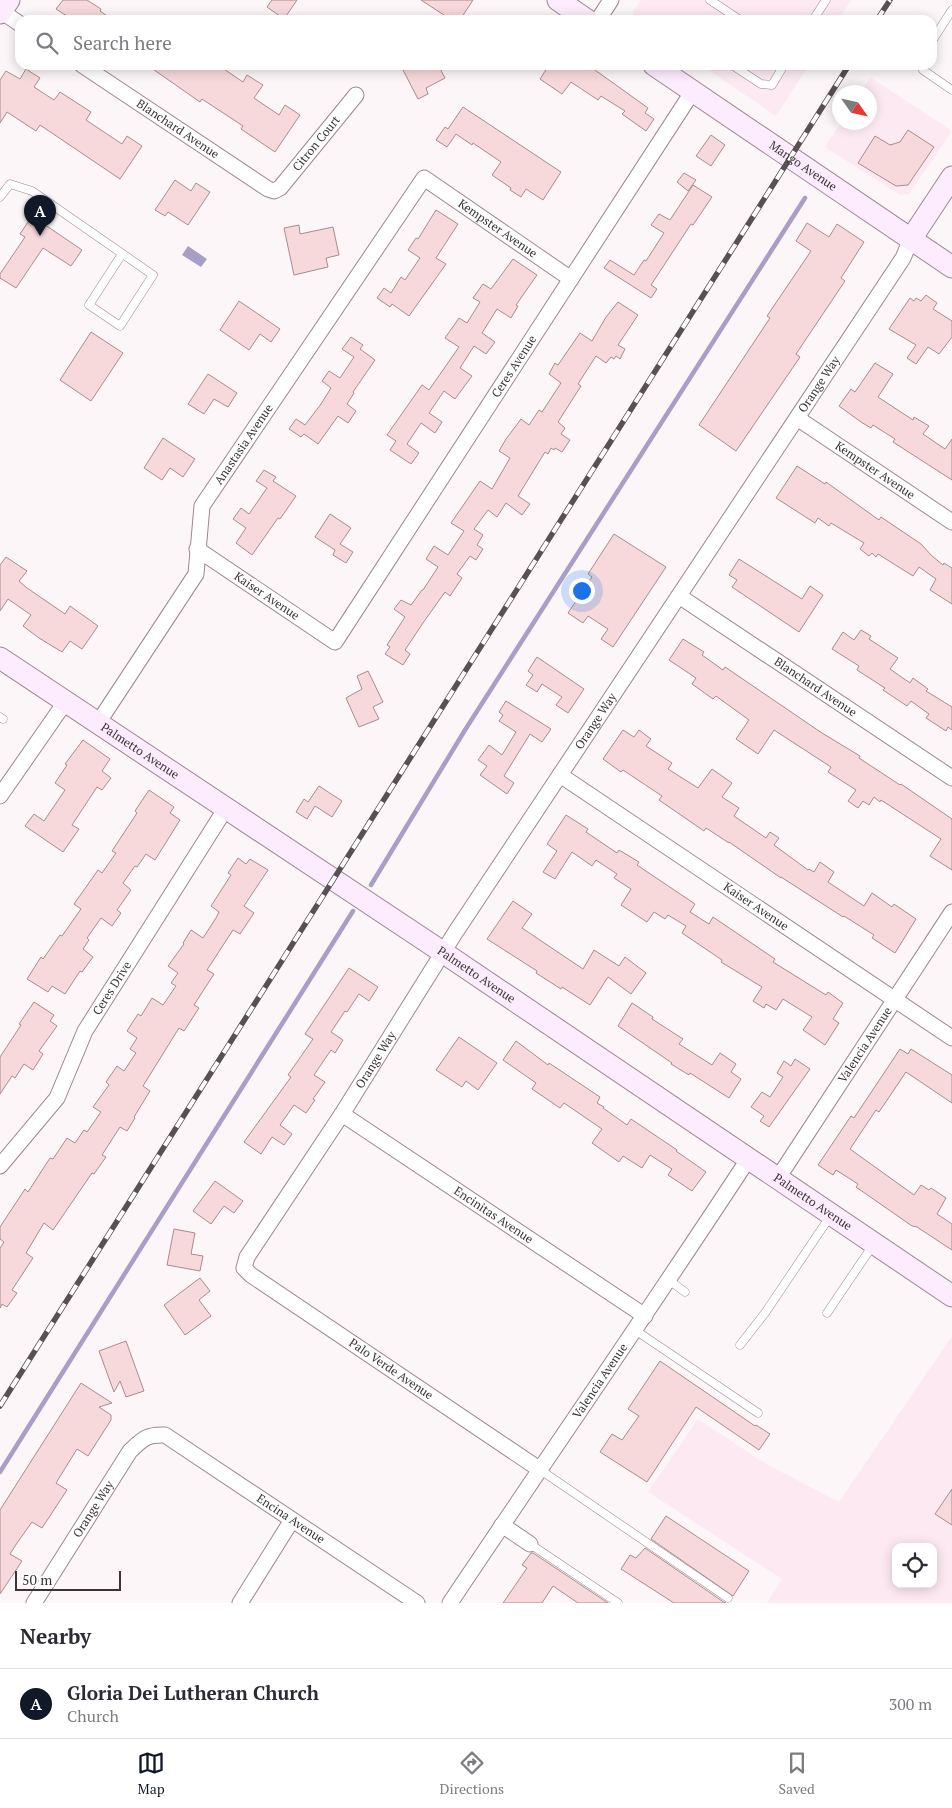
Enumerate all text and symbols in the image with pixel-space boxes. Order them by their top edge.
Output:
search box [15,15,937,70]
icon: search [33,29,61,57]
text: Search here [73,30,172,55]
north arrow [832,85,877,130]
street label: Blanchard Avenue [134,95,222,161]
street label: Citron Court [289,112,343,174]
street label: Mango Avenue [767,137,840,194]
pin: A [24,195,56,236]
street label: Kempster Avenue [455,196,540,261]
street label: Ceres Avenue [488,332,539,400]
street label: Orange Way [795,352,843,415]
street label: Anastasia Avenue [211,401,276,487]
street label: Kempster Avenue [833,438,918,502]
street label: Kaiser Avenue [231,568,302,623]
your location [569,578,595,604]
street label: Blanchard Avenue [772,654,860,719]
street label: Orange Way [571,689,620,752]
street label: Palmetto Avenue [98,719,182,782]
street label: Kaiser Avenue [721,879,792,933]
street label: Palmetto Avenue [435,943,518,1006]
street label: Ceres Drive [89,958,134,1018]
street label: Valencia Avenue [834,1004,895,1085]
street label: Orange Way [352,1027,399,1091]
street label: Palmetto Avenue [771,1170,855,1233]
street label: Encinitas Avenue [451,1183,536,1246]
street label: Palo Verde Avenue [346,1335,436,1402]
street label: Valencia Avenue [569,1340,630,1421]
street label: Orange Way [69,1477,117,1540]
street label: Encina Avenue [254,1490,328,1546]
map controls [892,1543,937,1588]
button: locate [892,1543,937,1588]
scale bar [15,1568,121,1591]
text: 50 m [22,1570,52,1589]
text: Nearby [20,1622,91,1650]
text: Gloria Dei Lutheran Church [67,1680,319,1705]
text: A [30,1693,42,1715]
text: 300 m [889,1693,932,1715]
text: Church [67,1705,119,1727]
tab: Map [137,1749,165,1798]
tab: Directions [440,1749,504,1798]
tab: Saved [779,1749,815,1798]

